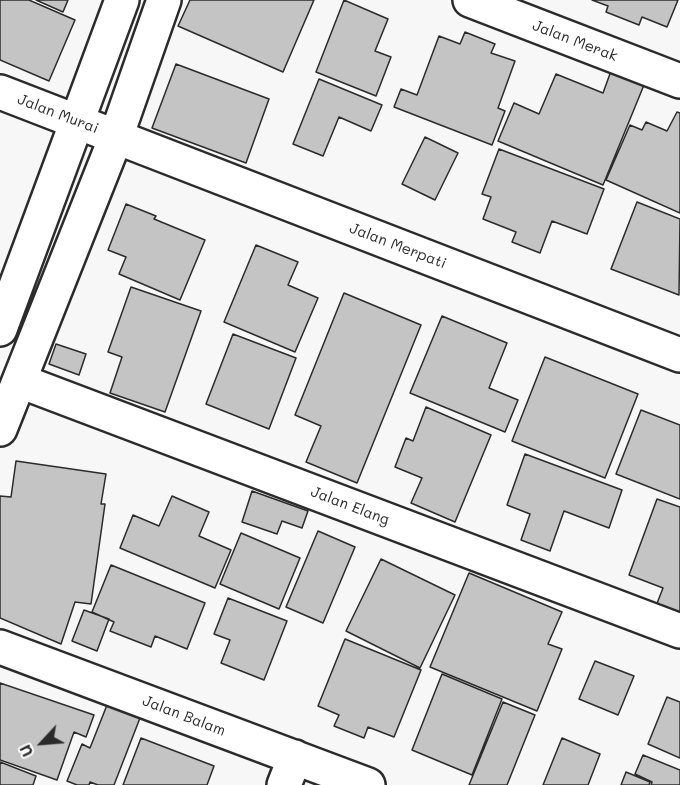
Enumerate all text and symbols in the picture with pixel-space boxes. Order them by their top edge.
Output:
street label: Jalan Merak [530,16,620,66]
street label: Jalan Murai [15,90,101,138]
street label: Jalan Merpati [347,219,449,273]
street label: Jalan Elang [308,483,392,529]
street label: Jalan Balam [140,692,228,740]
north arrow [12,713,72,773]
text: U [13,741,37,761]

